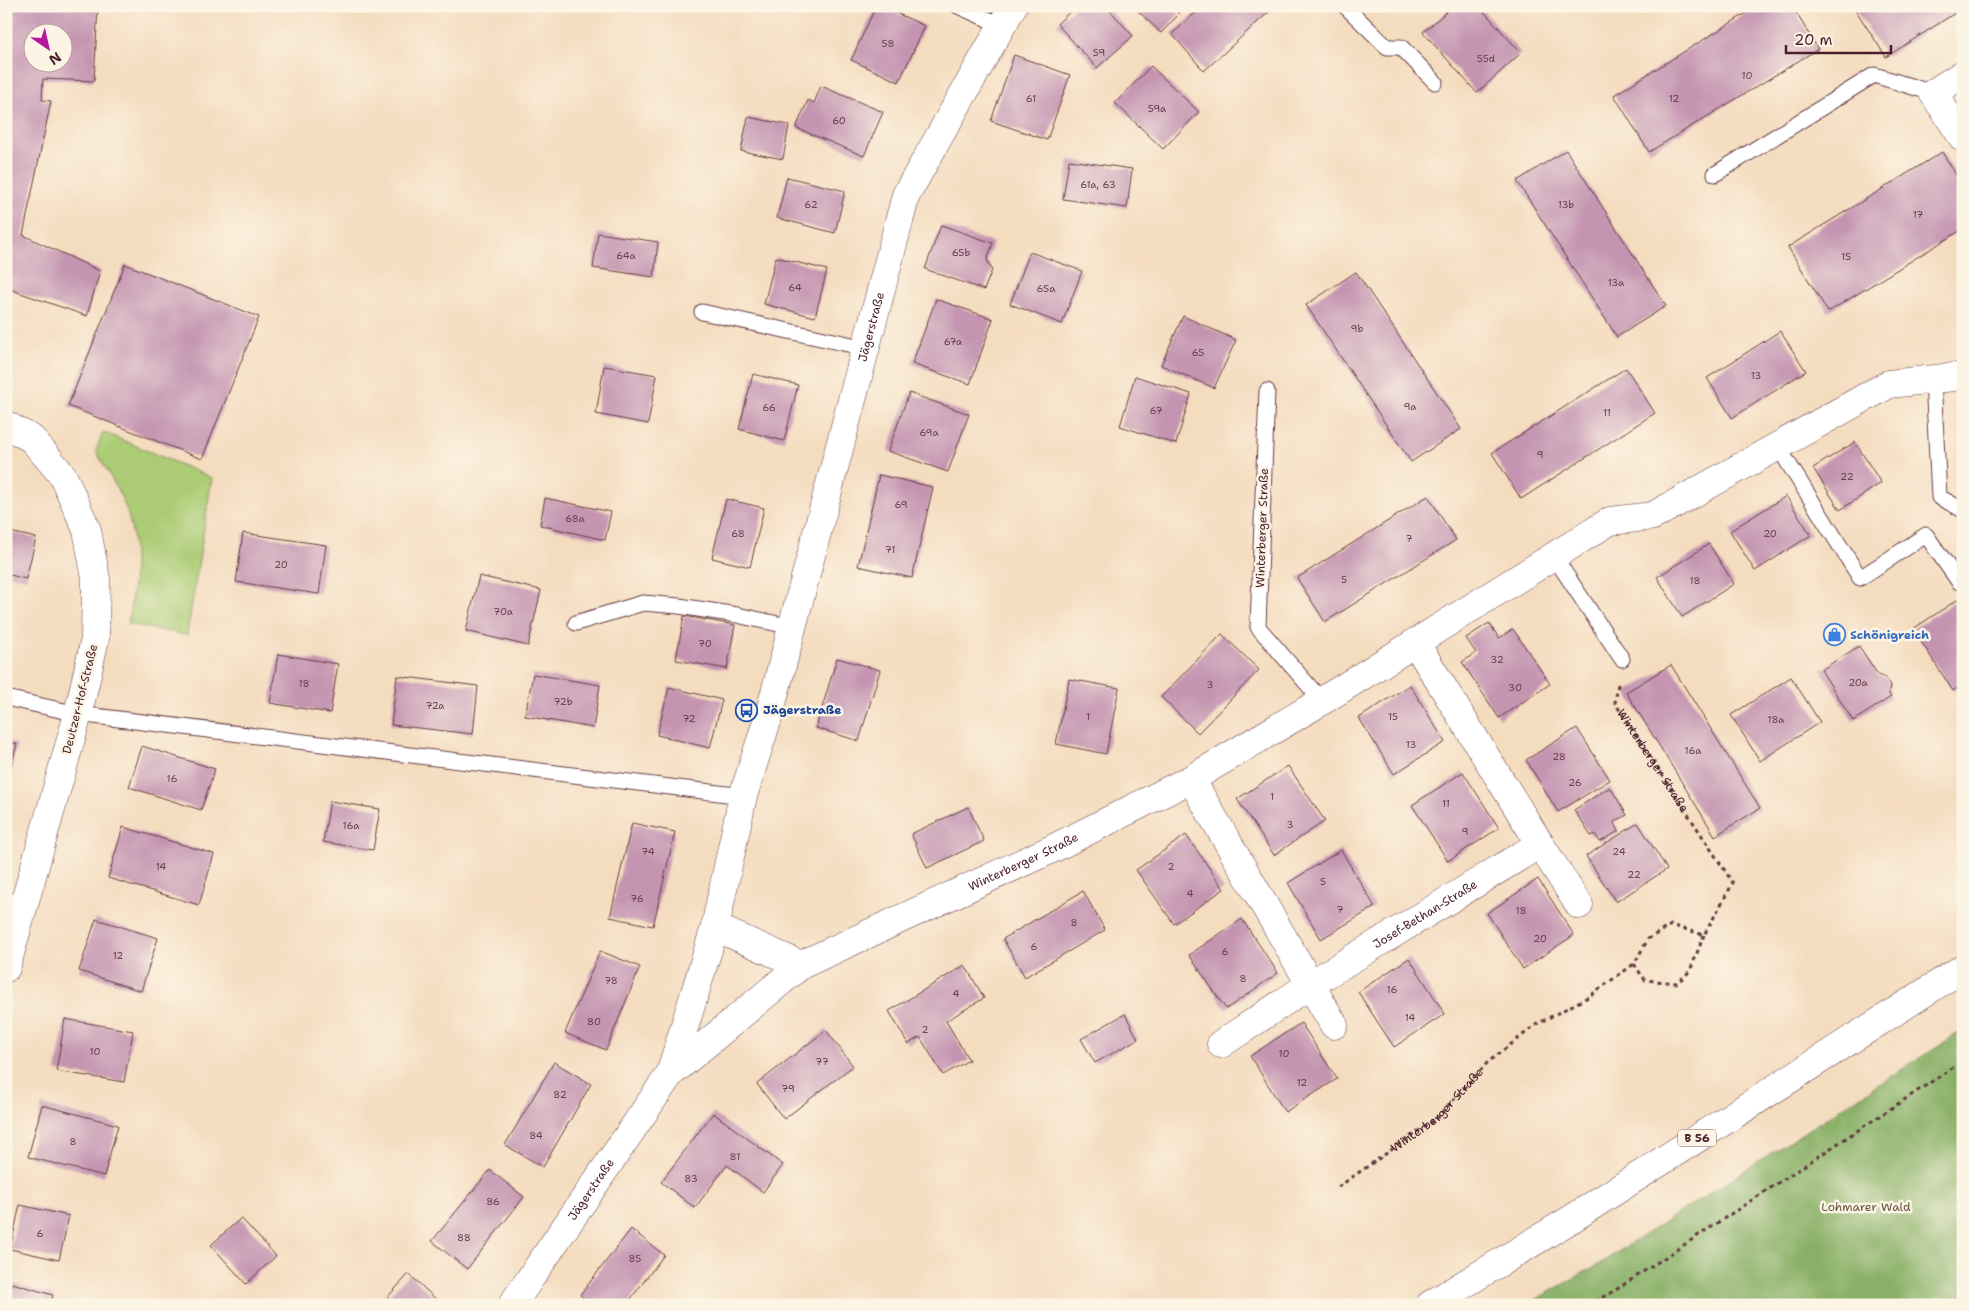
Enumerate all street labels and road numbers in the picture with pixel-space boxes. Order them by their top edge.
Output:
street label: Jägerstraße [854,290,888,363]
street label: Winterberger Straße [1252,468,1272,588]
street label: Deutzer-Hof-Straße [59,642,101,755]
street label: Winterberger Straße [1613,706,1692,815]
street label: Winterberger Straße [966,829,1081,895]
street label: Josef-Bethan-Straße [1370,876,1480,952]
street label: Winterberger Straße [1388,1064,1487,1156]
road number: B 56 [1678,1130,1716,1146]
street label: Jägerstraße [564,1155,618,1223]

